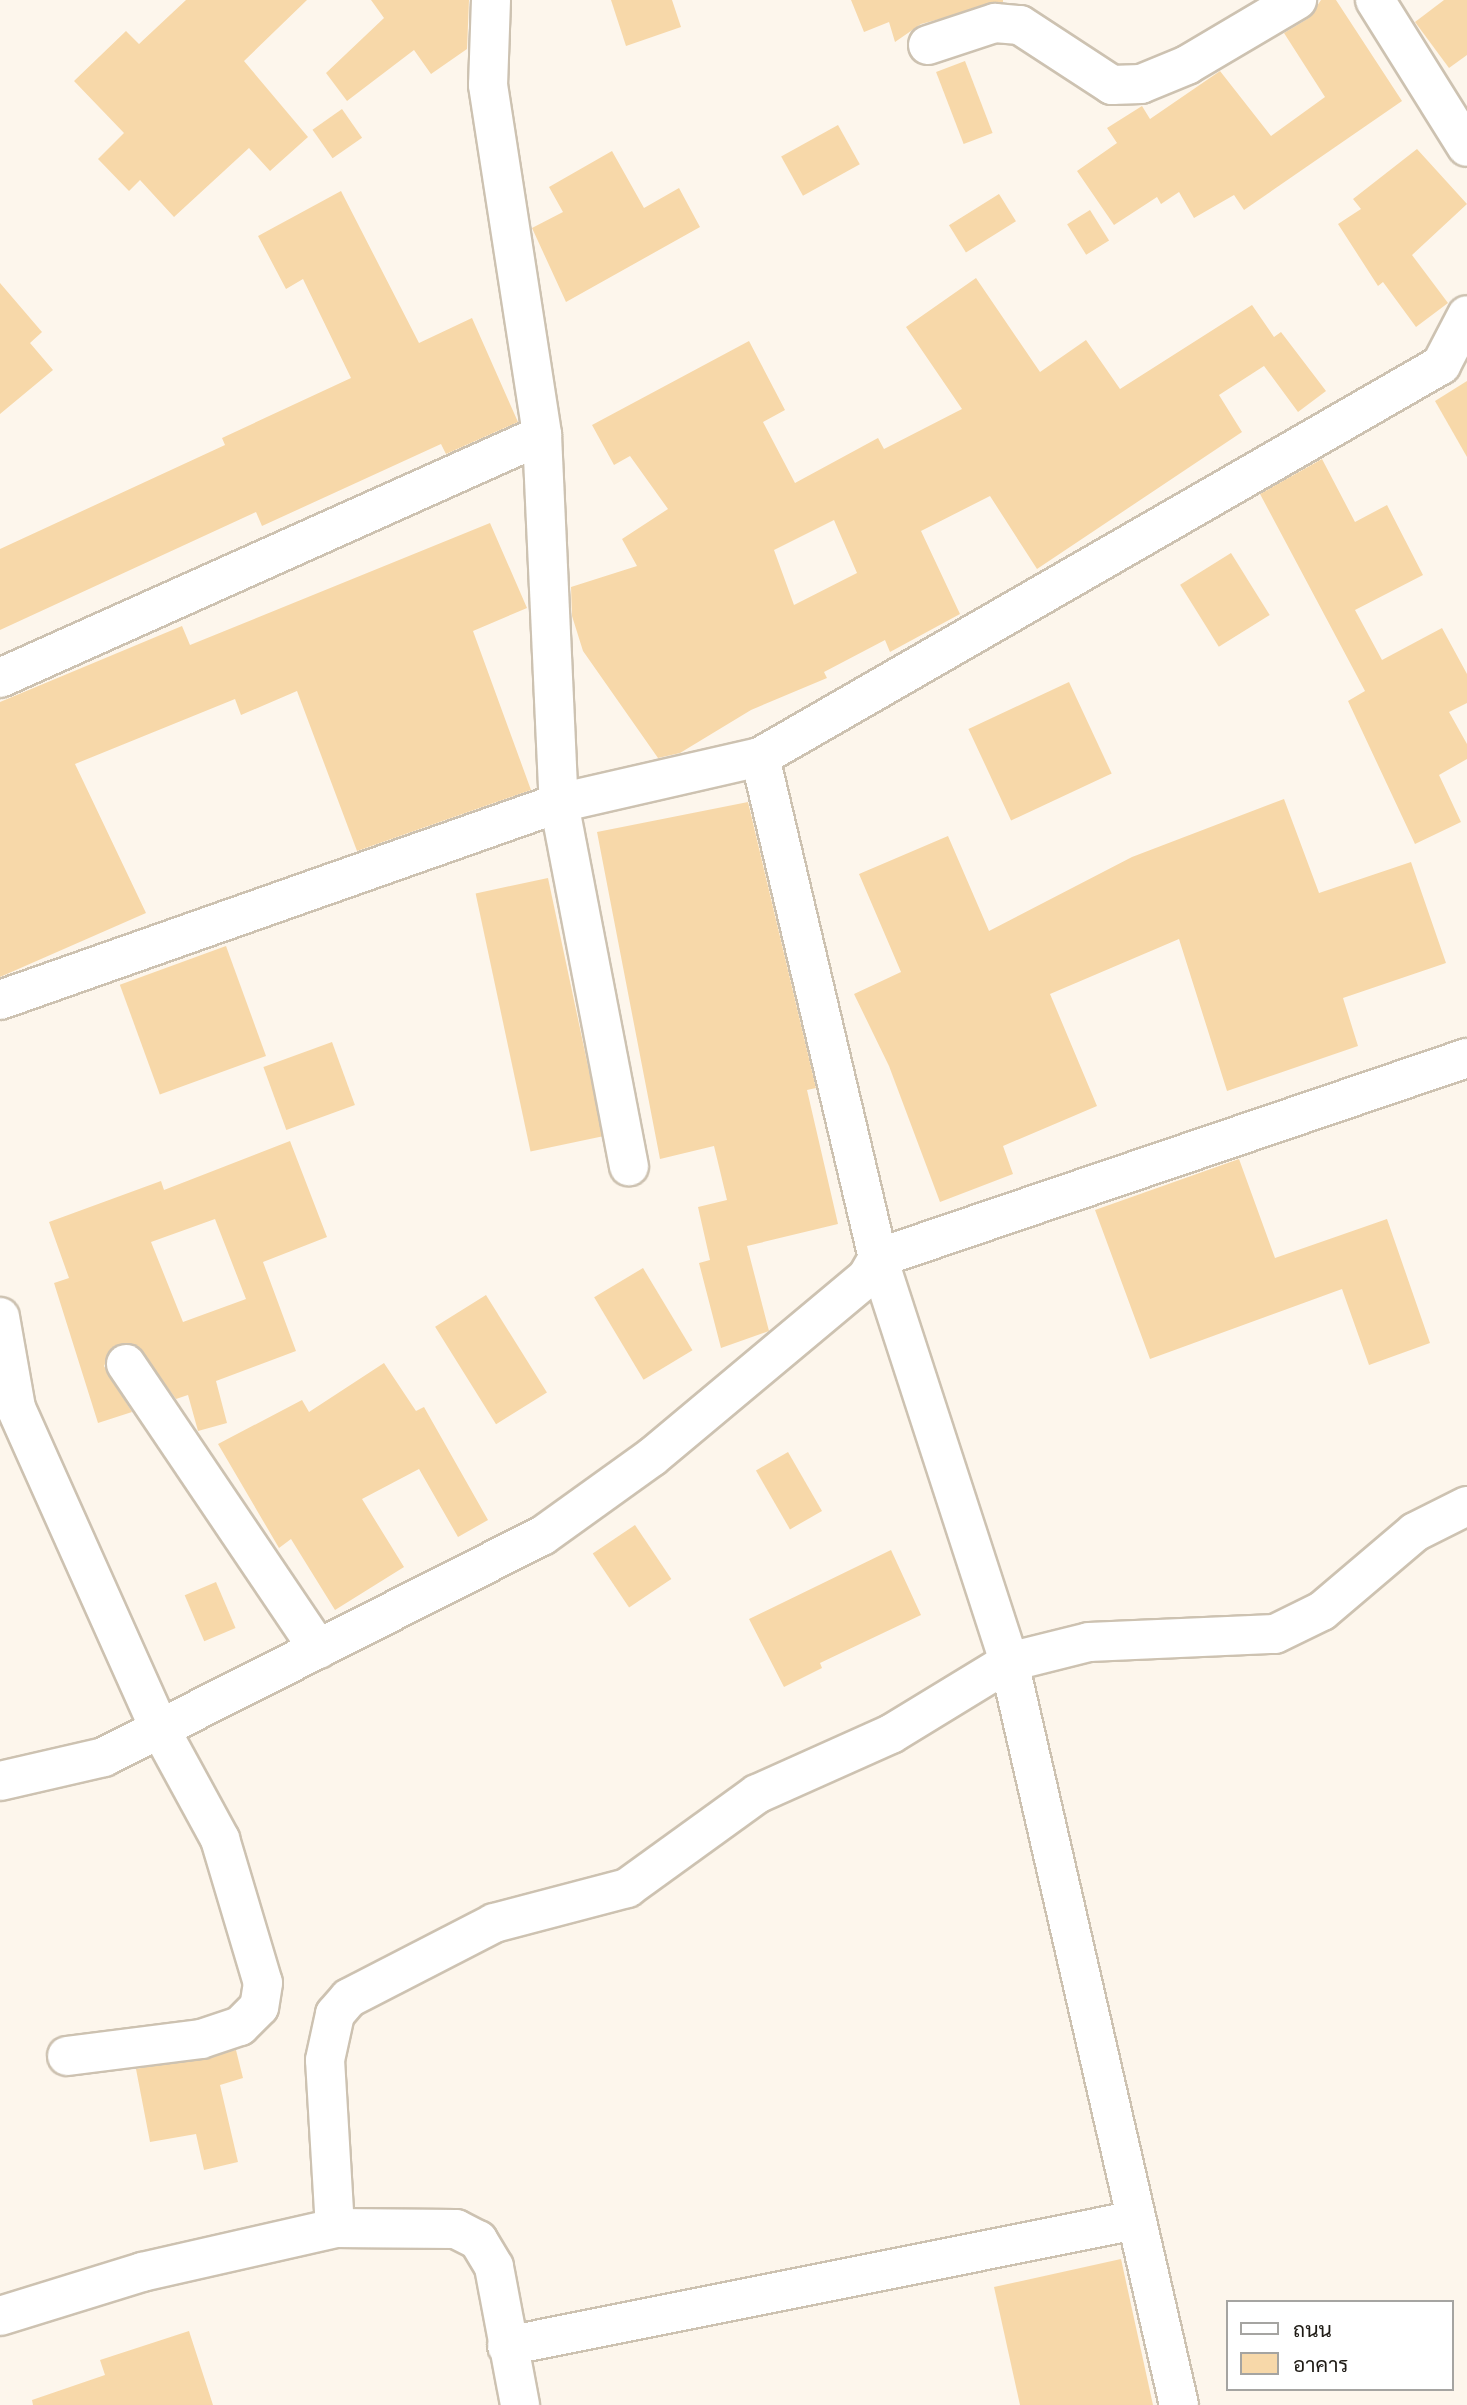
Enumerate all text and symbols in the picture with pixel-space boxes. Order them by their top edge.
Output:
legend [1226,2300,1453,2391]
text: ถนน [1293,2317,1332,2342]
text: อาคาร [1293,2352,1349,2377]

